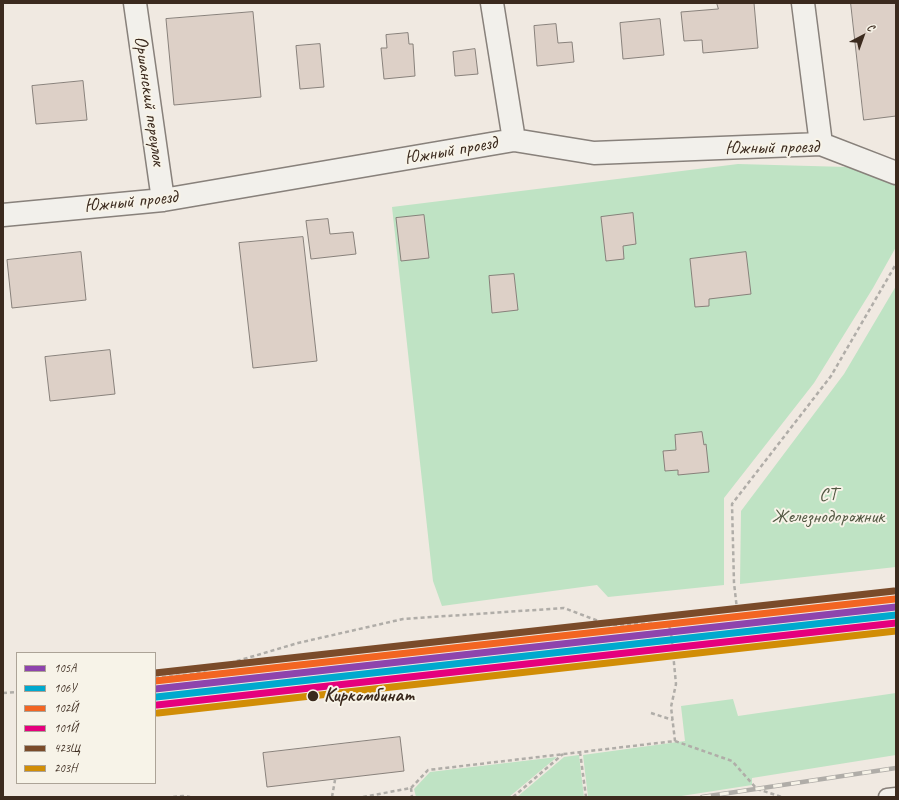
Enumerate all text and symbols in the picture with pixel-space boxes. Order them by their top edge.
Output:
north arrow [843,16,883,56]
text: С [864,20,878,34]
street label: Оршанский переулок [129,35,169,167]
street label: Южный проезд [403,132,499,170]
street label: Южный проезд [725,136,819,160]
street label: Южный проезд [83,186,179,218]
park label: СТ Железнодорожник [772,484,884,528]
legend [16,652,156,784]
text: 105А [54,660,76,676]
text: 106У [54,680,76,696]
place label: Киркомбинат [324,685,415,707]
marker: Киркомбинат [306,689,320,703]
text: 102Й [54,700,78,716]
text: 101Й [54,720,78,736]
text: 423Щ [54,740,80,756]
text: 203Н [54,760,77,776]

